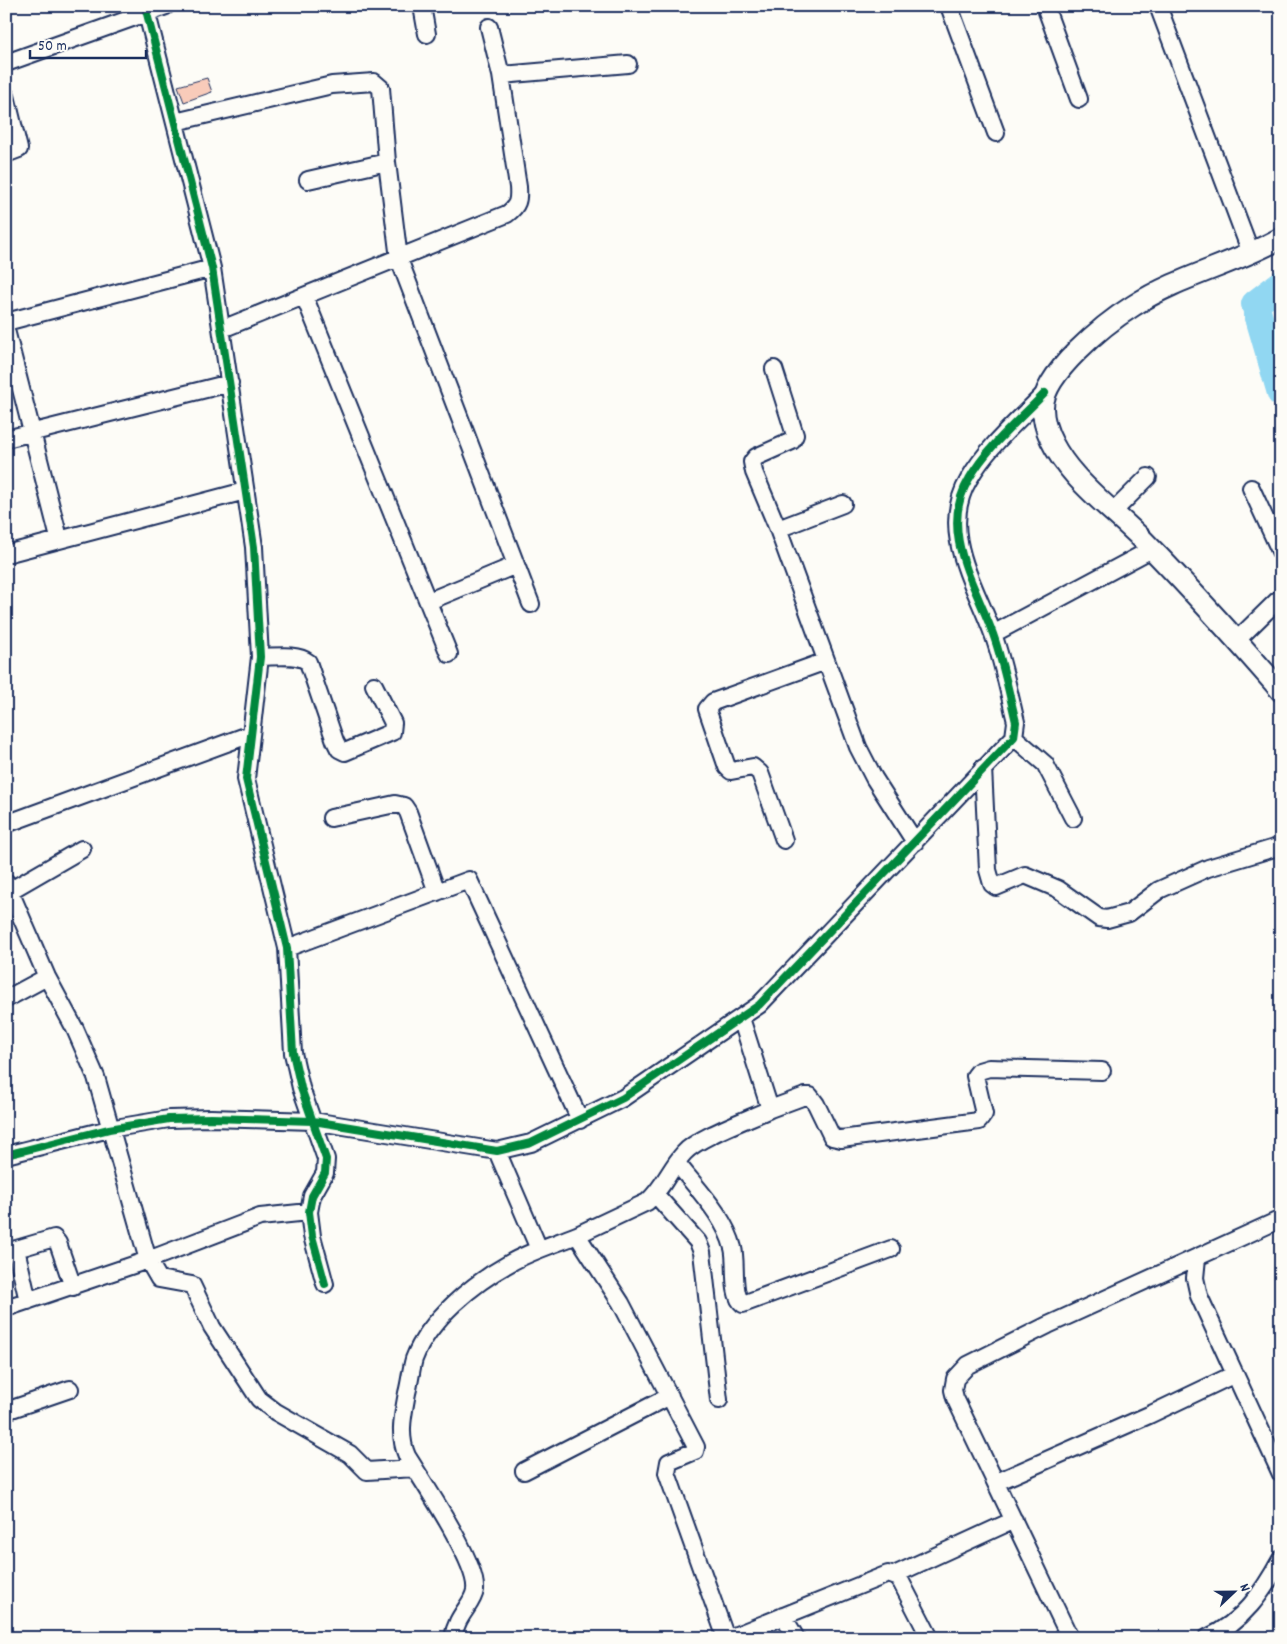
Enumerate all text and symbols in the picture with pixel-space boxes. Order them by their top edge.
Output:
scale bar [30,28,146,60]
text: 50 m [38,36,67,58]
north arrow [1210,1566,1260,1616]
text: N [1234,1581,1255,1595]

